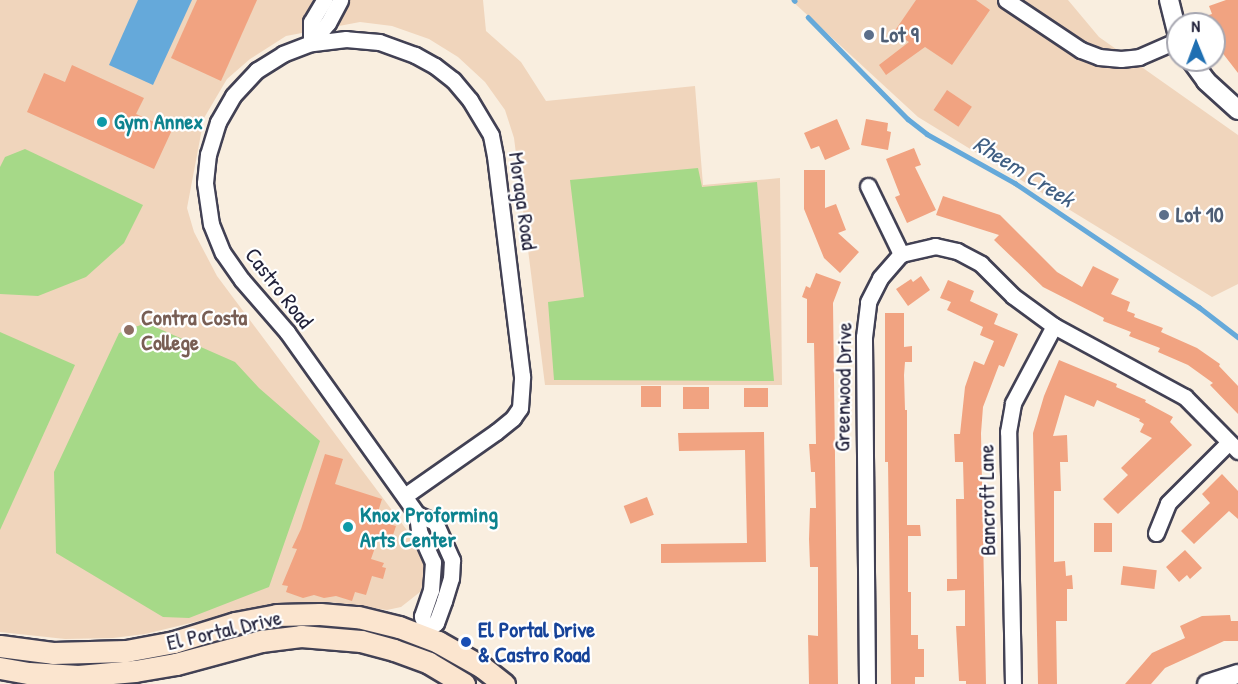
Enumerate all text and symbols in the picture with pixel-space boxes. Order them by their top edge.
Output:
north arrow [1166,12,1226,72]
text: N [1191,15,1200,37]
place label: Lot 9 [881,22,919,48]
marker: Lot 9 [862,28,876,42]
place label: Gym Annex [114,109,203,135]
marker: Gym Annex [95,115,109,129]
water label: Rheem Creek [968,129,1080,213]
street label: Moraga Road [503,150,543,252]
place label: Lot 10 [1176,202,1224,228]
marker: Lot 10 [1157,208,1171,222]
street label: Castro Road [239,242,319,334]
place label: Contra Costa College [141,304,247,356]
street label: Greenwood Drive [829,322,857,452]
marker: Contra Costa College [122,323,136,337]
street label: Bancroft Lane [973,444,1001,556]
place label: Knox Proforming Arts Center [360,501,498,552]
marker: Knox Proforming Arts Center [341,520,355,534]
street label: El Portal Drive [164,604,284,656]
place label: El Portal Drive & Castro Road [478,616,595,668]
marker: El Portal Drive & Castro Road [459,635,473,649]

